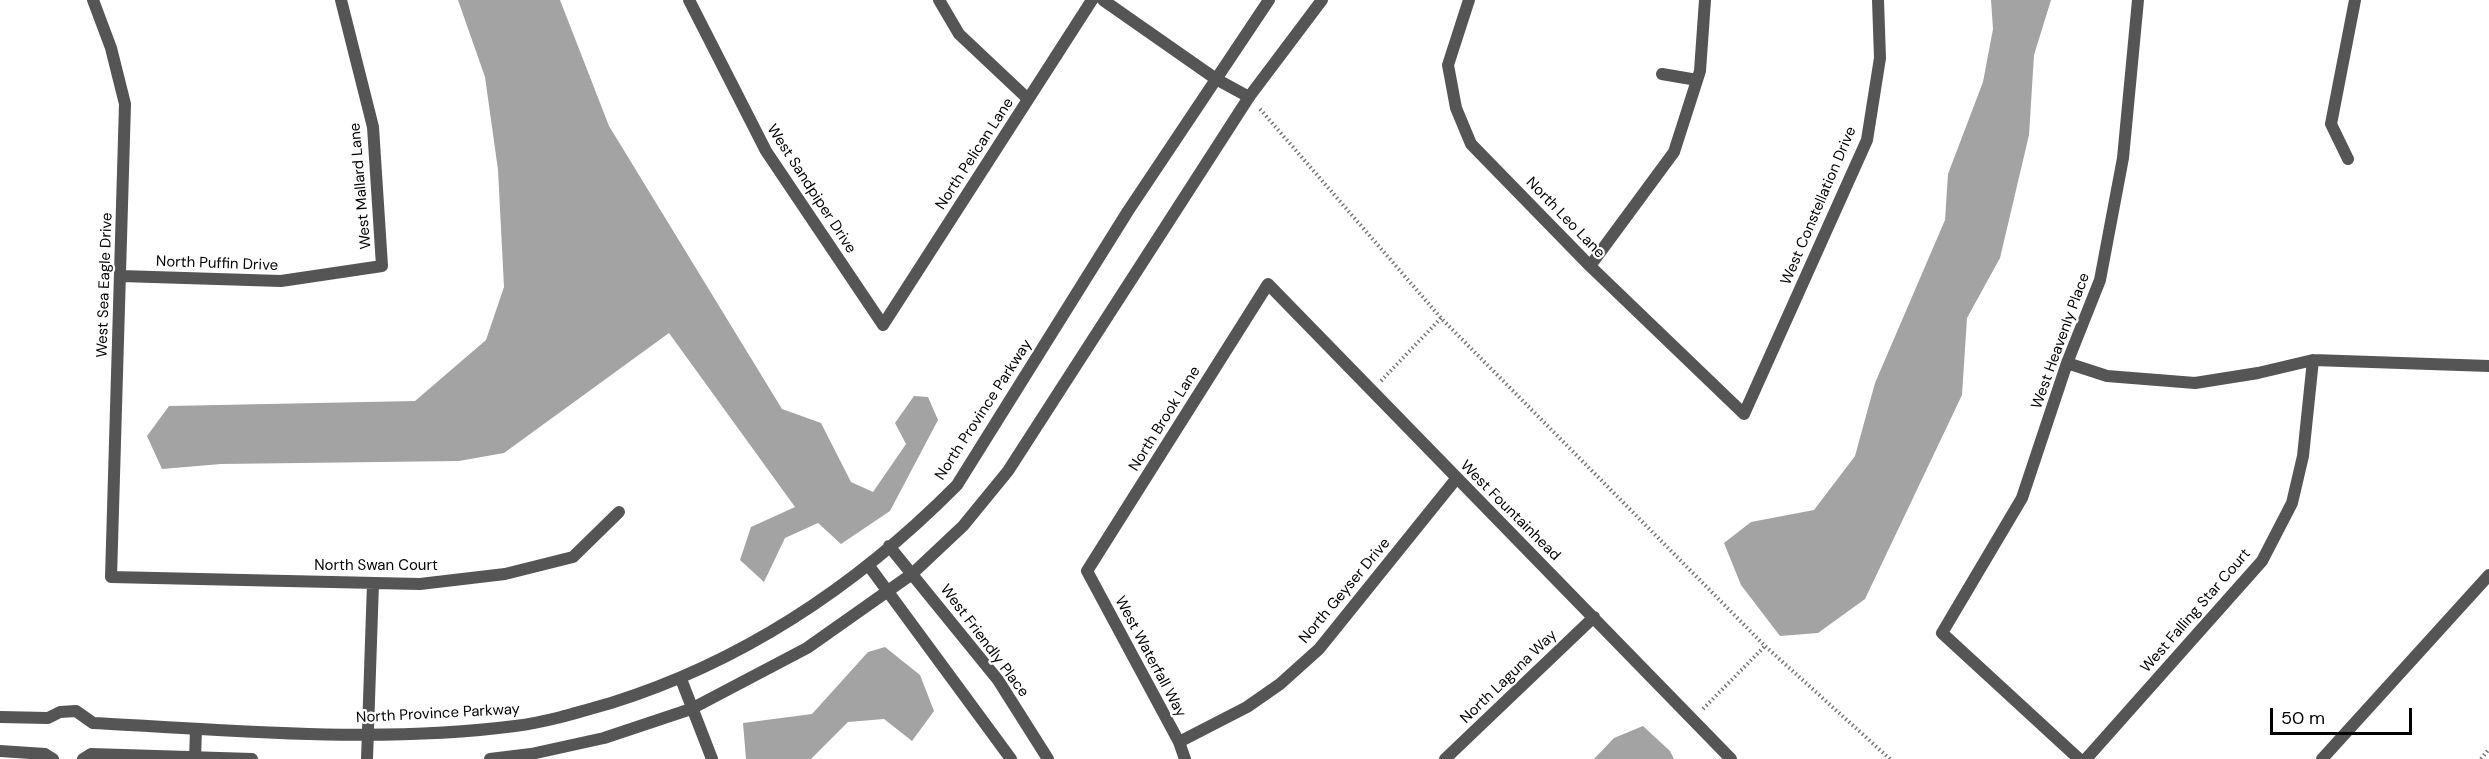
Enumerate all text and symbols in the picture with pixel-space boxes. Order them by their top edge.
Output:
street label: North Pelican Lane [932,95,1018,213]
street label: West Sandpiper Drive [763,121,859,257]
street label: West Mallard Lane [347,122,375,250]
street label: West Constellation Drive [1777,124,1861,288]
street label: North Leo Lane [1522,174,1608,262]
street label: West Sea Eagle Drive [93,212,117,358]
street label: North Puffin Drive [156,253,278,275]
street label: West Heavenly Place [2028,270,2094,412]
street label: North Province Parkway [932,336,1036,484]
street label: North Brook Lane [1126,363,1204,475]
street label: West Fountainhead [1456,457,1564,565]
street label: North Geyser Drive [1296,535,1394,647]
street label: West Falling Star Court [2137,545,2255,677]
street label: North Swan Court [314,557,438,575]
street label: West Friendly Place [936,581,1032,701]
street label: West Waterfall Way [1110,593,1190,721]
street label: North Laguna Way [1457,626,1561,728]
scale bar [2273,696,2416,734]
street label: North Province Parkway [356,701,520,727]
text: 50 m [2281,706,2325,730]

